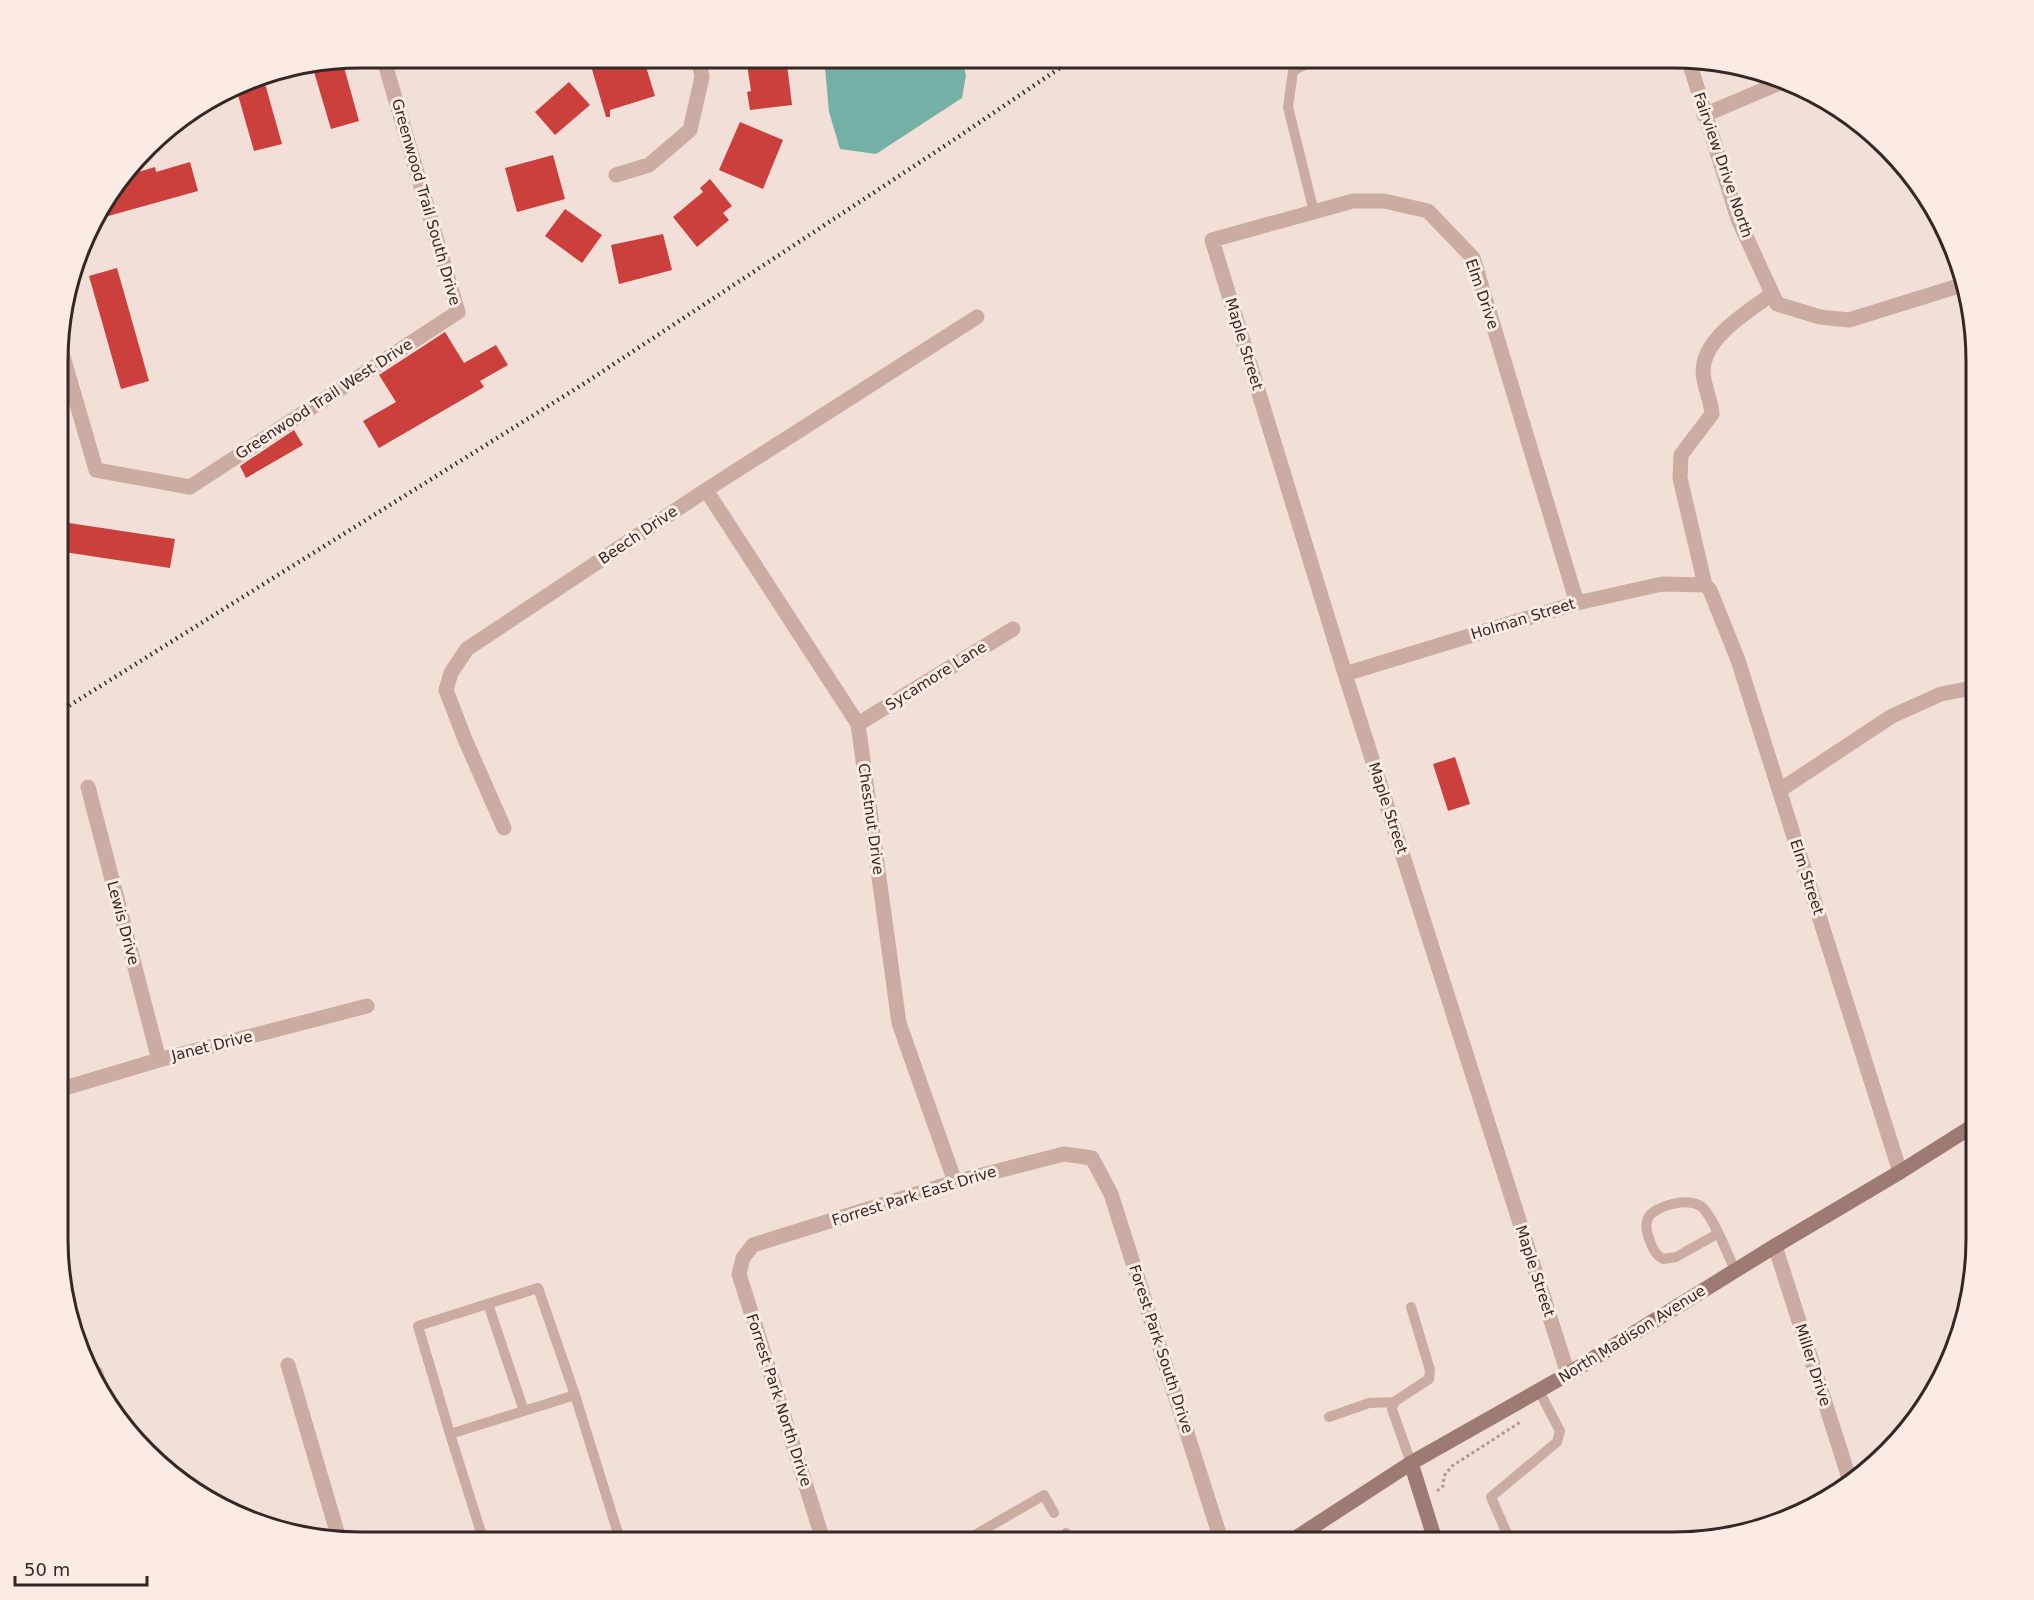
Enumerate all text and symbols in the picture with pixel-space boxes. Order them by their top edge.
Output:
street label: Fairview Drive North [1690,90,1756,240]
street label: Greenwood Trail South Drive [388,97,464,307]
street label: Elm Drive [1462,257,1502,331]
street label: Maple Street [1221,296,1267,392]
street label: Greenwood Trail West Drive [232,335,416,463]
street label: Beech Drive [595,502,681,568]
street label: Holman Street [1469,595,1578,643]
street label: Sycamore Lane [882,638,990,714]
street label: Maple Street [1365,760,1411,856]
street label: Chestnut Drive [854,762,888,876]
street label: Elm Street [1786,837,1828,917]
street label: Lewis Drive [103,879,143,967]
street label: Janet Drive [169,1027,254,1065]
street label: Forrest Park East Drive [830,1162,998,1230]
street label: Maple Street [1512,1223,1558,1319]
street label: Forest Park South Drive [1125,1262,1197,1436]
street label: North Madison Avenue [1555,1281,1709,1387]
street label: Forrest Park North Drive [743,1311,815,1489]
street label: Miller Drive [1791,1322,1835,1408]
scale bar [15,1549,147,1587]
text: 50 m [24,1559,70,1580]

